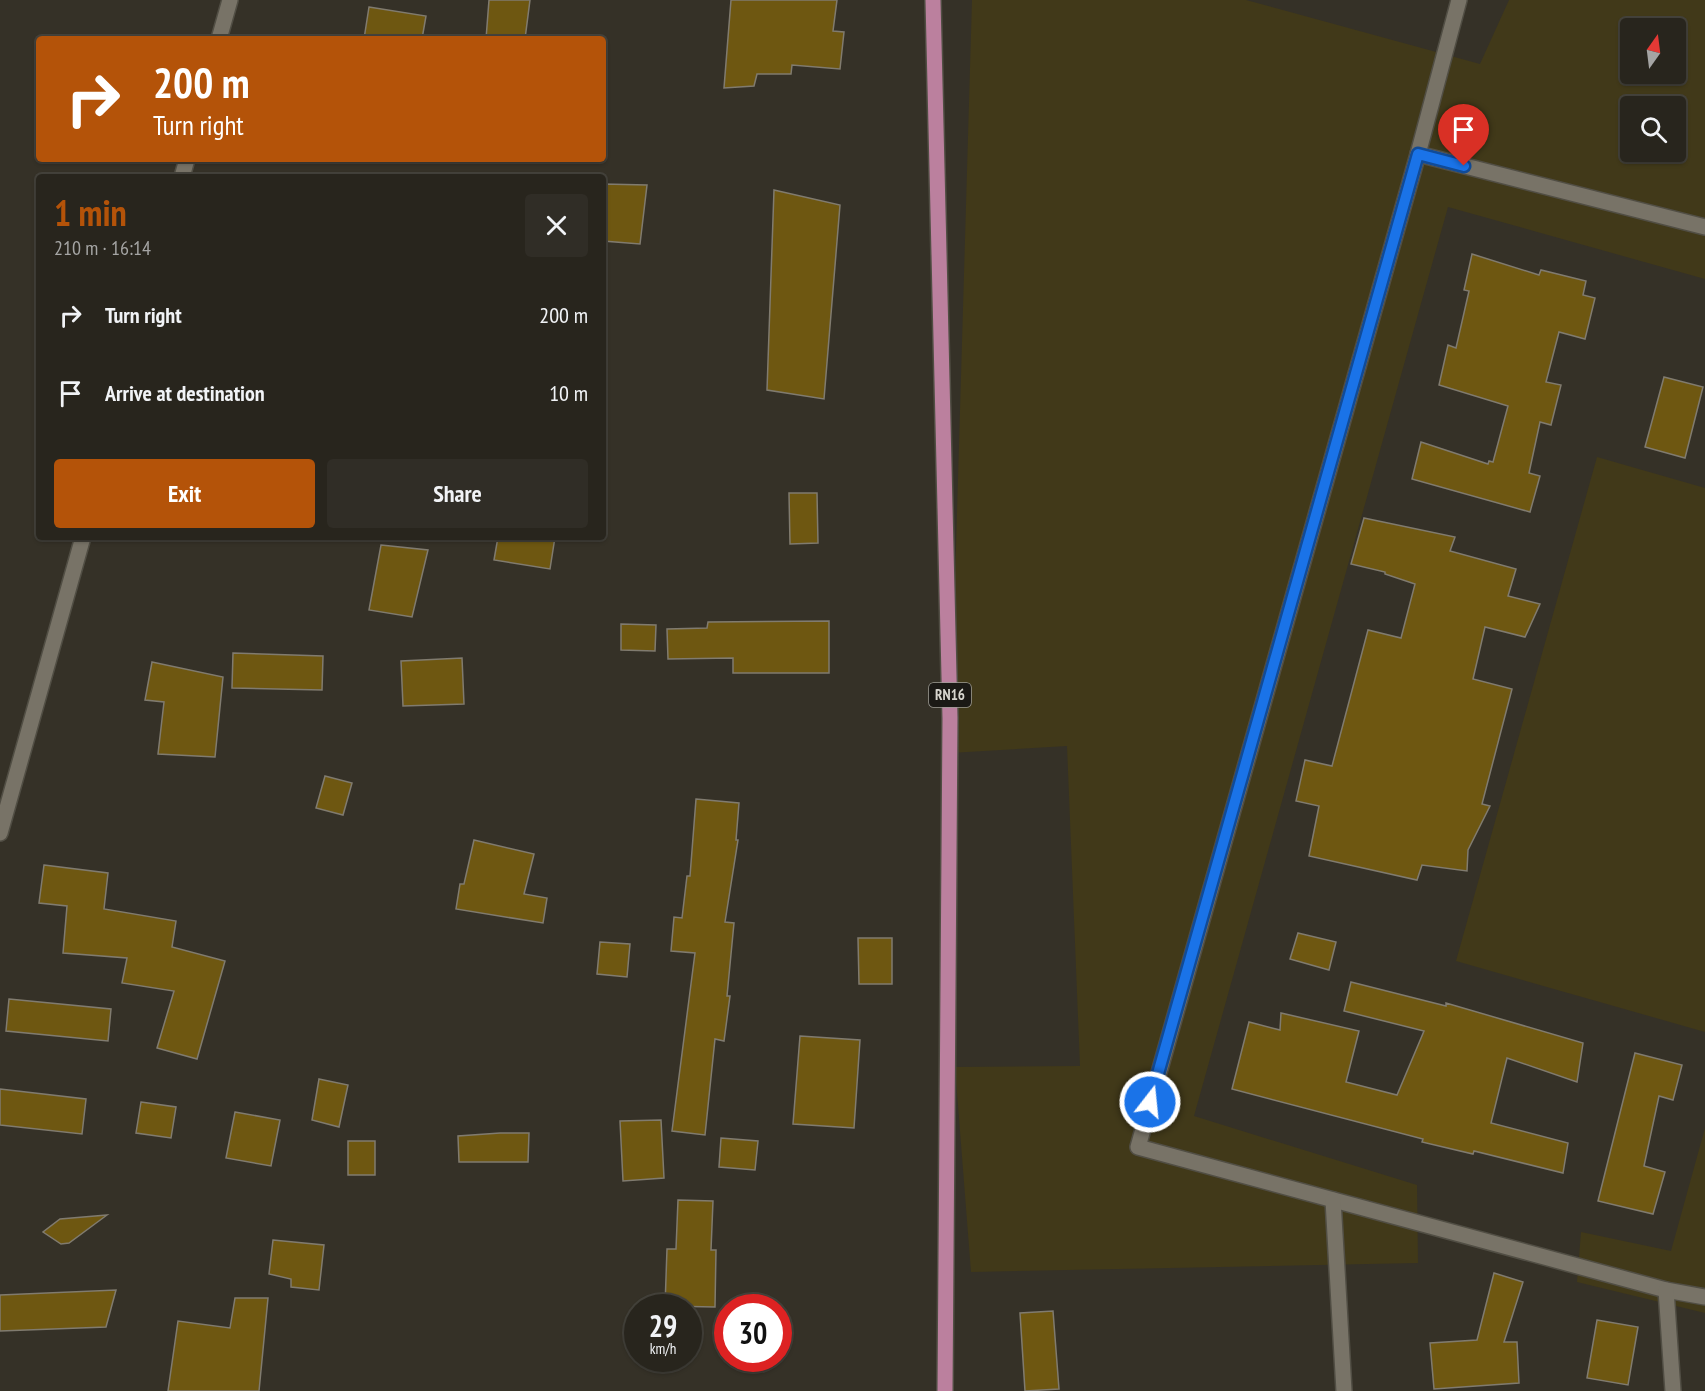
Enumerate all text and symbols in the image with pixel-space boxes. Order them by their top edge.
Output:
north arrow [1620,18,1686,84]
map controls [1620,18,1686,162]
text: 200 m [153,55,250,110]
icon: right [54,60,132,138]
button: search [1620,96,1686,162]
pin [1438,104,1489,166]
text: Turn right [153,108,244,142]
icon: arrive [1447,113,1480,146]
text: 1 min [54,189,127,236]
button: close [525,194,588,257]
text: 210 m · 16:14 [54,235,151,261]
icon: right [54,299,87,332]
text: Turn right [105,301,182,329]
text: 200 m [539,301,588,329]
icon: arrive [54,377,87,410]
text: Arrive at destination [105,379,265,407]
text: 10 m [549,379,588,407]
button: Exit [54,459,315,528]
button: Share [327,459,588,528]
road number: RN16 [929,683,971,707]
position arrow [1118,1070,1182,1134]
speed limit sign: 30 [714,1294,792,1372]
text: 29 [649,1306,677,1345]
text: km/h [650,1339,676,1358]

